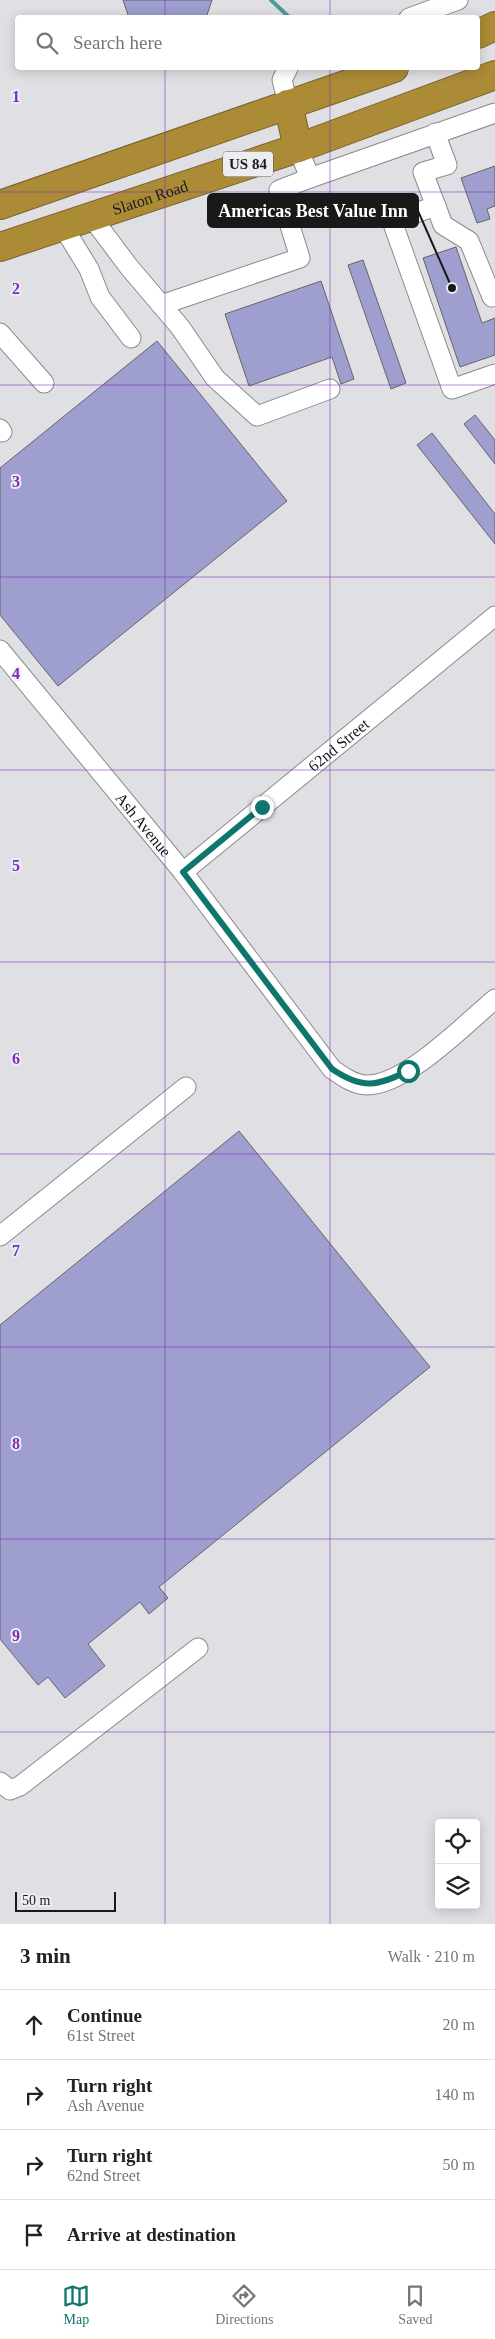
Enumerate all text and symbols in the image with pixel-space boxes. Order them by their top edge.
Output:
search box [15,15,480,70]
icon: search [33,29,61,57]
text: Search here [73,32,162,53]
text: 1 [12,88,20,105]
road number: US 84 [223,152,273,176]
street label: Slaton Road [110,177,190,218]
callout: Americas Best Value Inn [208,194,418,227]
text: Americas Best Value Inn [218,201,408,221]
text: 2 [12,280,20,297]
text: 3 [12,473,20,490]
text: 4 [12,665,20,682]
street label: 62nd Street [305,715,373,775]
street label: Ash Avenue [112,789,175,860]
route end [251,796,274,819]
text: 5 [12,857,20,874]
text: 6 [12,1050,20,1067]
route start [397,1060,420,1083]
text: 7 [12,1242,20,1259]
text: 8 [12,1435,20,1452]
text: 9 [12,1627,20,1644]
map controls [435,1819,480,1909]
button: locate [435,1819,480,1864]
button: layers [435,1864,480,1909]
scale bar [15,1889,116,1912]
text: 50 m [22,1893,50,1908]
text: 3 min [20,1944,71,1968]
text: Walk · 210 m [388,1948,475,1965]
text: Continue [67,2005,142,2026]
icon: ahead [20,2011,48,2039]
text: 20 m [443,2016,475,2033]
text: 61st Street [67,2027,135,2044]
text: Turn right [67,2075,152,2096]
icon: right [20,2081,48,2109]
text: 140 m [435,2086,475,2103]
text: Ash Avenue [67,2097,144,2114]
text: Turn right [67,2145,152,2166]
icon: right [20,2151,48,2179]
text: 50 m [443,2156,475,2173]
text: 62nd Street [67,2167,140,2184]
icon: arrive [20,2221,48,2249]
text: Arrive at destination [67,2224,236,2245]
tab: Map [62,2282,90,2328]
tab: Directions [215,2282,274,2328]
tab: Saved [398,2282,433,2328]

